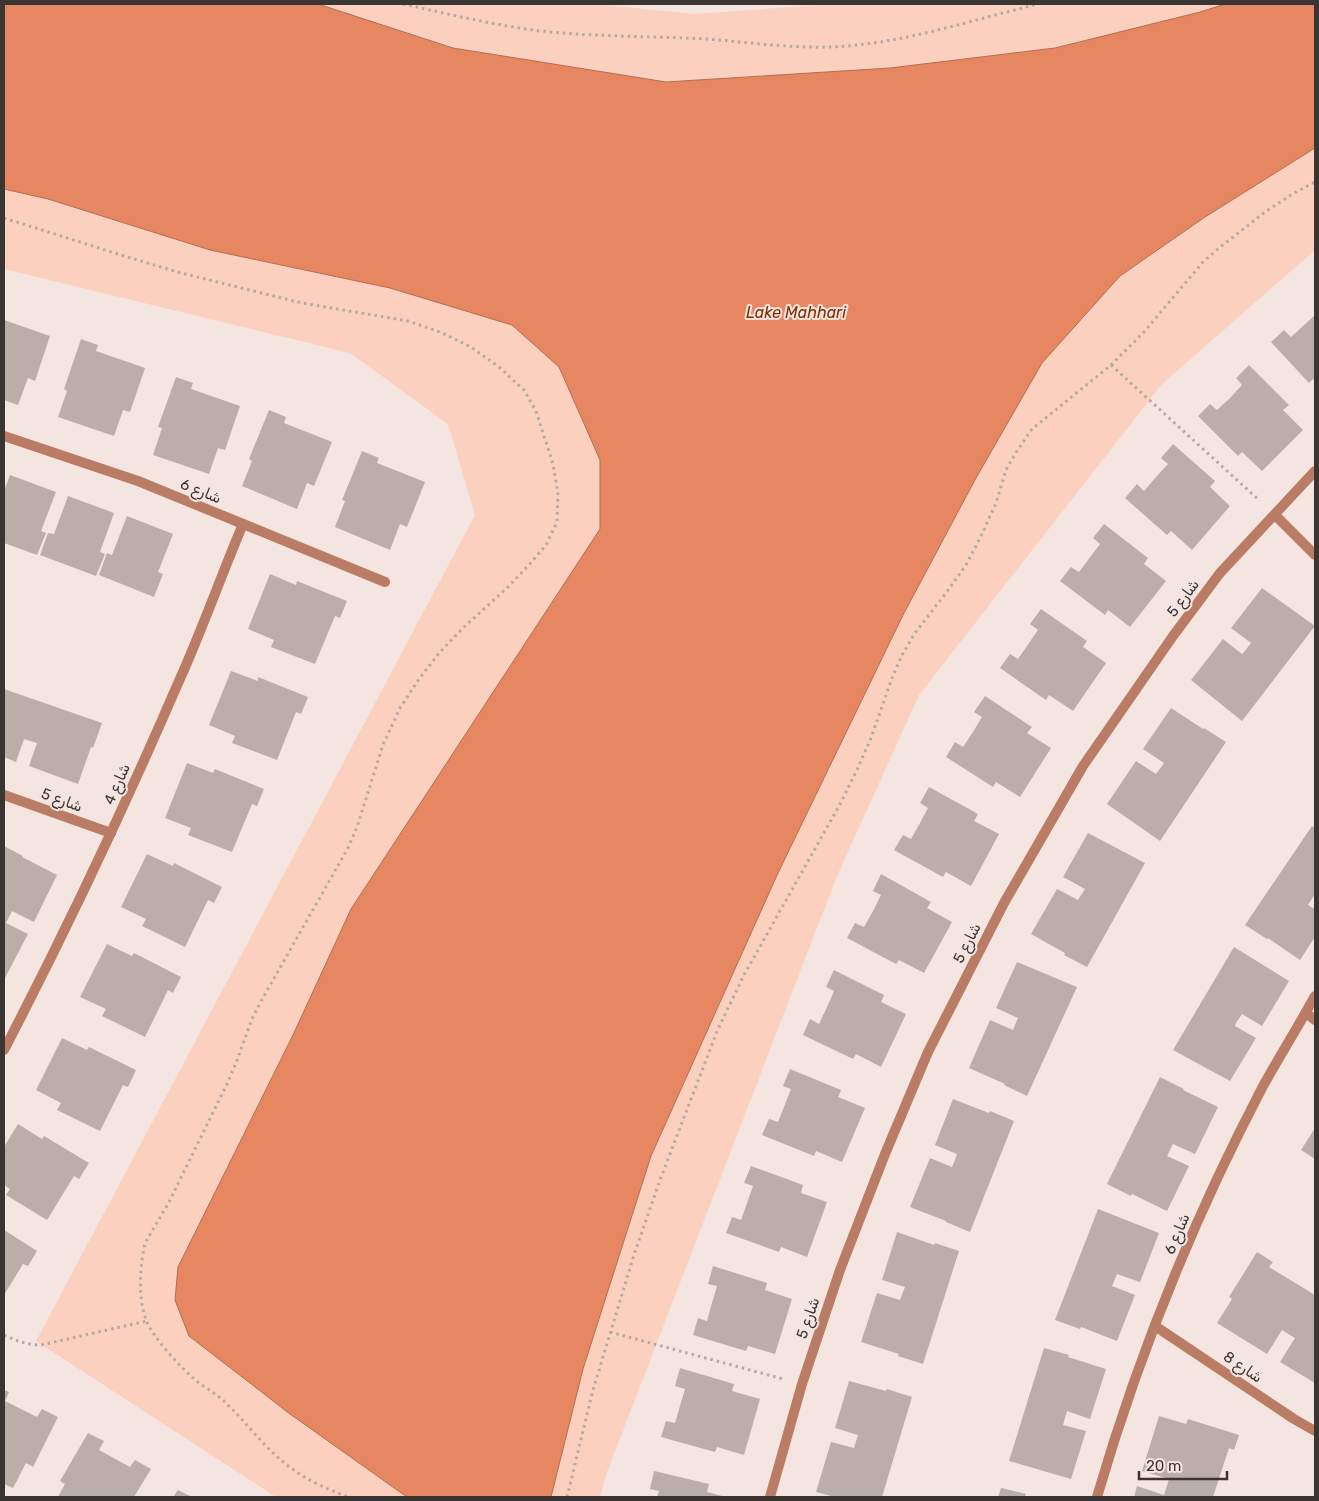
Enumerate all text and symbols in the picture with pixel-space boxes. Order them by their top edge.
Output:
water label: Lake Mahhari [746,303,847,322]
street label: شارع 6 [177,475,224,509]
street label: شارع 5 [1163,576,1205,622]
street label: شارع 4 [100,761,136,808]
street label: شارع 5 [38,784,85,818]
street label: شارع 5 [949,920,986,967]
street label: شارع 6 [1160,1211,1195,1258]
street label: شارع 5 [793,1295,825,1342]
street label: شارع 8 [1219,1347,1266,1388]
scale bar [1139,1448,1226,1480]
text: 20 m [1146,1457,1181,1475]

